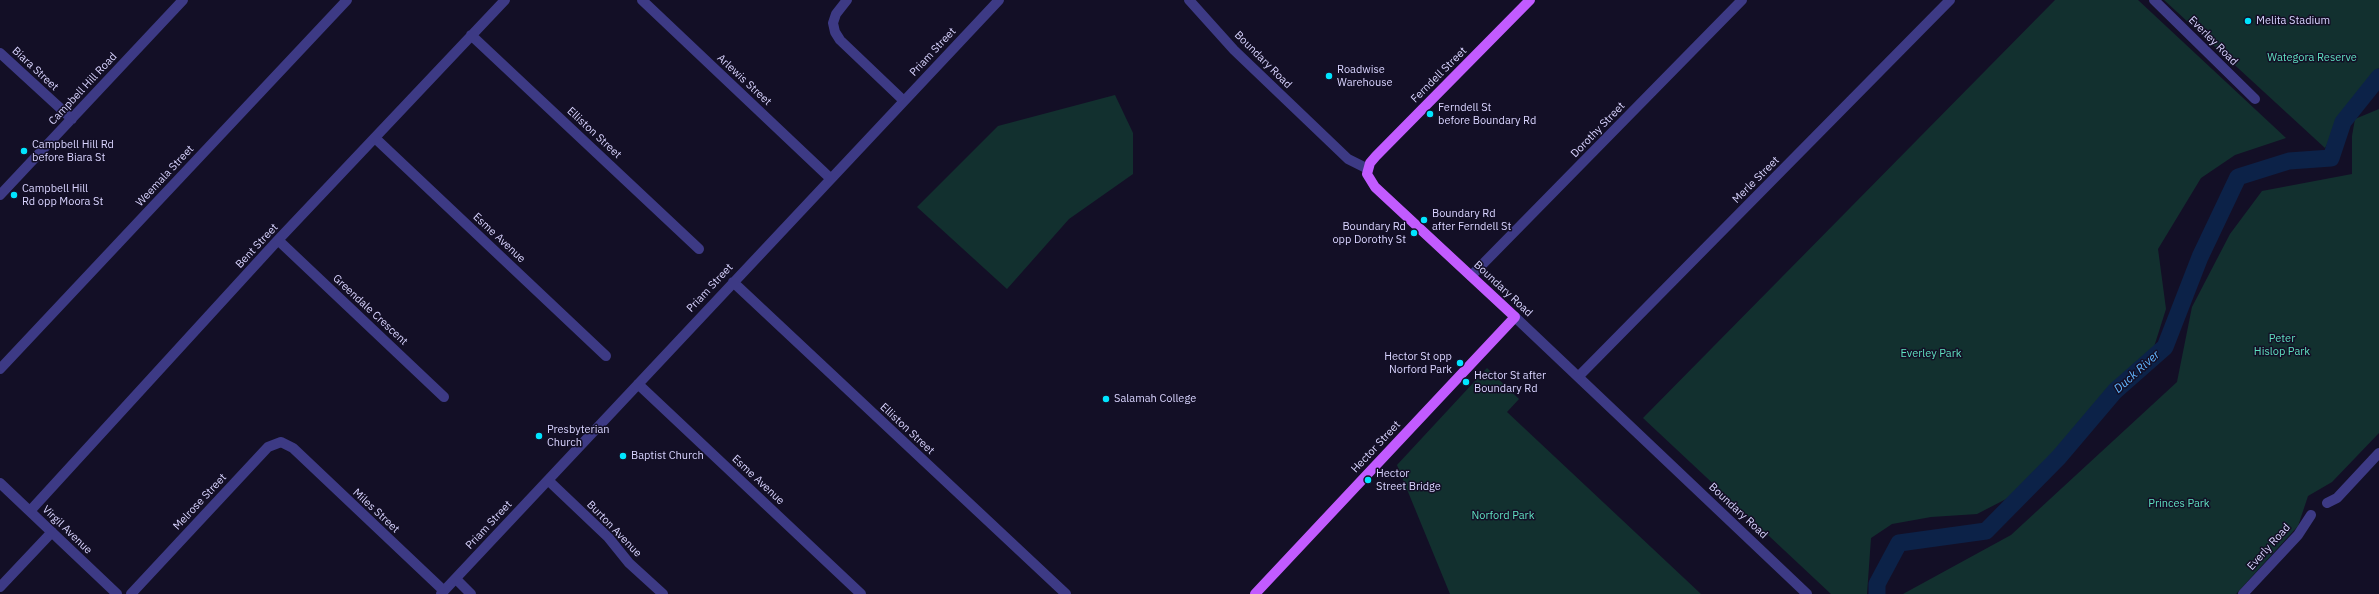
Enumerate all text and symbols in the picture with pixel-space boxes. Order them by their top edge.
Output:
street label: Everley Road [2186,14,2240,68]
place label: Melita Stadium [2256,14,2330,28]
marker: Melita Stadium [2243,16,2253,26]
street label: Priam Street [907,25,959,79]
street label: Boundary Road [1232,29,1294,91]
street label: Biara Street [9,44,61,94]
street label: Ferndell Street [1408,44,1470,106]
street label: Campbell Hill Road [46,50,120,128]
park label: Wategora Reserve [2267,51,2357,65]
street label: Arlewis Street [714,52,774,108]
place label: Roadwise Warehouse [1337,63,1393,89]
marker: Roadwise Warehouse [1324,71,1334,81]
street label: Dorothy Street [1568,100,1628,160]
place label: Ferndell St before Boundary Rd [1438,101,1536,127]
street label: Elliston Street [564,105,624,161]
marker: Ferndell St before Boundary Rd [1425,109,1435,119]
place label: Campbell Hill Rd before Biara St [32,138,114,164]
street label: Weemala Street [133,143,197,209]
marker: Campbell Hill Rd before Biara St [19,146,29,156]
street label: Merle Street [1730,154,1782,206]
place label: Campbell Hill Rd opp Moora St [22,182,103,208]
marker: Campbell Hill Rd opp Moora St [9,190,19,200]
place label: Boundary Rd after Ferndell St [1432,207,1511,233]
street label: Esme Avenue [470,210,528,266]
marker: Boundary Rd after Ferndell St [1419,215,1429,225]
place label: Boundary Rd opp Dorothy St [1332,220,1406,246]
street label: Bent Street [233,221,281,271]
marker: Boundary Rd opp Dorothy St [1409,228,1419,238]
street label: Boundary Road [1471,258,1535,320]
street label: Priam Street [684,261,736,315]
street label: Greendale Crescent [330,272,410,348]
park label: Peter Hislop Park [2254,332,2310,358]
park label: Everley Park [1900,347,1962,361]
water label: Duck River [2111,348,2163,396]
place label: Hector St opp Norford Park [1384,350,1452,376]
marker: Hector St opp Norford Park [1455,358,1465,368]
place label: Hector St after Boundary Rd [1474,369,1546,395]
marker: Hector St after Boundary Rd [1461,377,1471,387]
place label: Salamah College [1114,392,1196,406]
marker: Salamah College [1101,394,1111,404]
street label: Elliston Street [877,401,937,457]
street label: Hector Street [1349,418,1403,476]
place label: Presbyterian Church [547,423,610,449]
marker: Presbyterian Church [534,431,544,441]
place label: Baptist Church [631,449,704,463]
marker: Baptist Church [618,451,628,461]
street label: Esme Avenue [729,452,787,508]
place label: Hector Street Bridge [1376,467,1441,493]
street label: Melrose Street [171,471,229,533]
marker: Hector Street Bridge [1363,475,1373,485]
street label: Boundary Road [1706,480,1770,542]
street label: Miles Street [350,486,402,536]
park label: Princes Park [2148,497,2210,511]
street label: Priam Street [463,498,515,552]
street label: Burton Avenue [584,498,644,560]
street label: Virgil Avenue [39,503,95,557]
park label: Norford Park [1472,509,1534,523]
street label: Everly Road [2245,521,2293,573]

